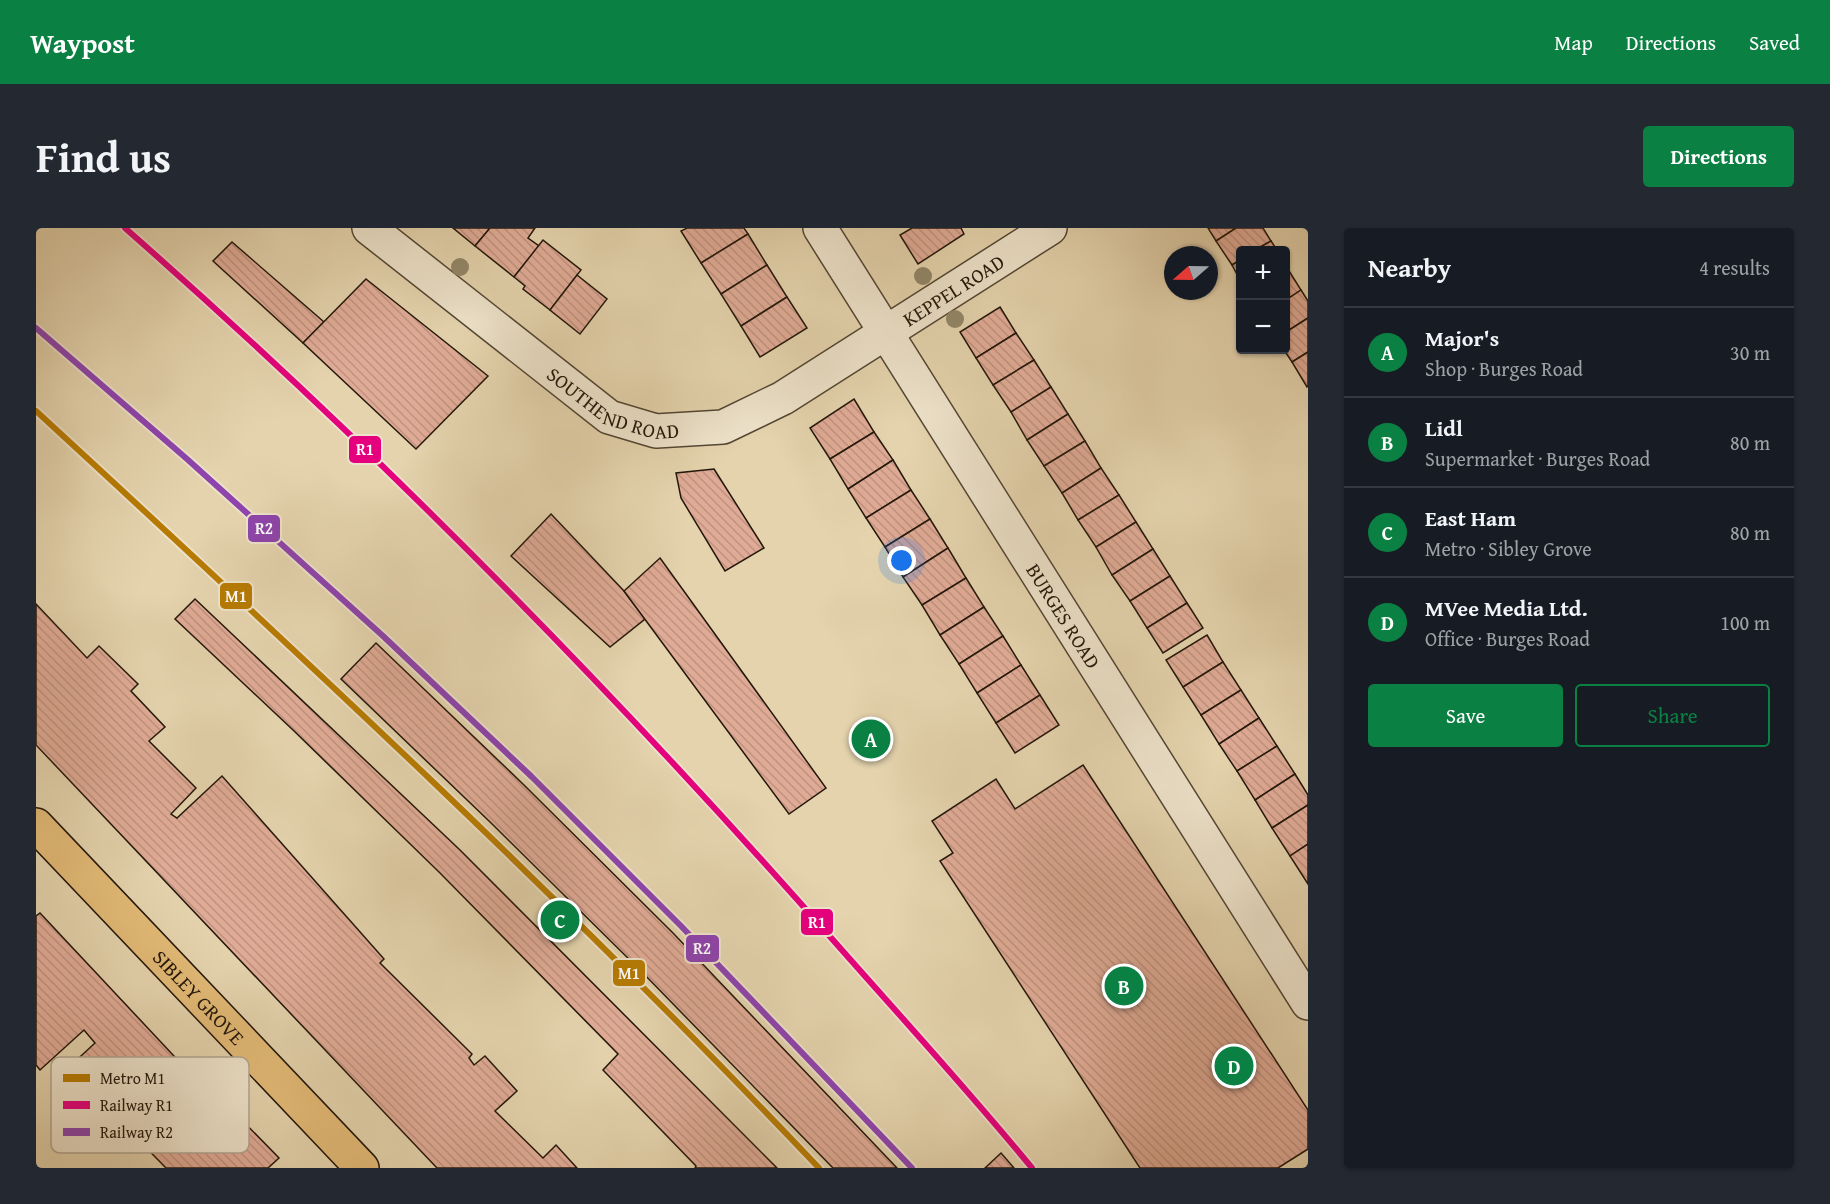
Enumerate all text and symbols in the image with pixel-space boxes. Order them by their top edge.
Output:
text: Waypost [30,22,135,63]
text: Map [1554,27,1593,58]
text: Directions [1626,27,1716,58]
text: Saved [1749,27,1800,58]
text: Find us [36,126,171,187]
button: Directions [1643,126,1794,187]
north arrow [1164,246,1218,300]
map controls [1236,246,1290,354]
button: + [1236,246,1290,300]
street label: KEPPEL ROAD [897,247,1010,333]
text: Nearby [1368,248,1451,287]
text: 4 results [1699,253,1770,282]
button: − [1236,300,1290,354]
text: Major's [1425,322,1499,354]
text: A [1381,338,1394,367]
text: 30 m [1730,338,1770,367]
text: Shop · Burges Road [1425,354,1583,383]
street label: SOUTHEND ROAD [541,359,680,446]
text: Lidl [1425,412,1463,444]
text: B [1381,428,1394,457]
text: 80 m [1730,428,1770,457]
line badge: R1 [348,435,382,464]
text: R1 [356,437,374,461]
text: Supermarket · Burges Road [1425,444,1650,473]
text: East Ham [1425,502,1516,534]
line badge: R2 [247,514,281,543]
text: R2 [255,516,273,540]
text: C [1382,518,1393,547]
text: 80 m [1730,518,1770,547]
text: Metro · Sibley Grove [1425,534,1592,563]
your location [887,546,916,575]
street label: BURGES ROAD [1020,557,1108,674]
line badge: M1 [219,582,253,610]
text: M1 [225,584,247,608]
text: MVee Media Ltd. [1425,592,1588,624]
text: D [1381,608,1394,637]
text: 100 m [1720,608,1770,637]
text: Office · Burges Road [1425,624,1590,653]
button: Save [1368,684,1563,747]
button: Share [1575,684,1770,747]
pin: A [852,716,890,762]
pin: C [540,898,580,942]
line badge: R1 [800,908,834,936]
text: R1 [808,910,826,934]
line badge: R2 [685,934,720,963]
text: R2 [693,936,711,960]
street label: SIBLEY GROVE [147,943,252,1051]
line badge: M1 [612,959,646,987]
text: M1 [618,961,640,985]
pin: B [1104,964,1144,1008]
pin: D [1214,1044,1254,1088]
legend [51,1057,249,1153]
text: Metro M1 [100,1066,165,1090]
text: Railway R1 [100,1093,173,1117]
text: Railway R2 [100,1120,173,1144]

